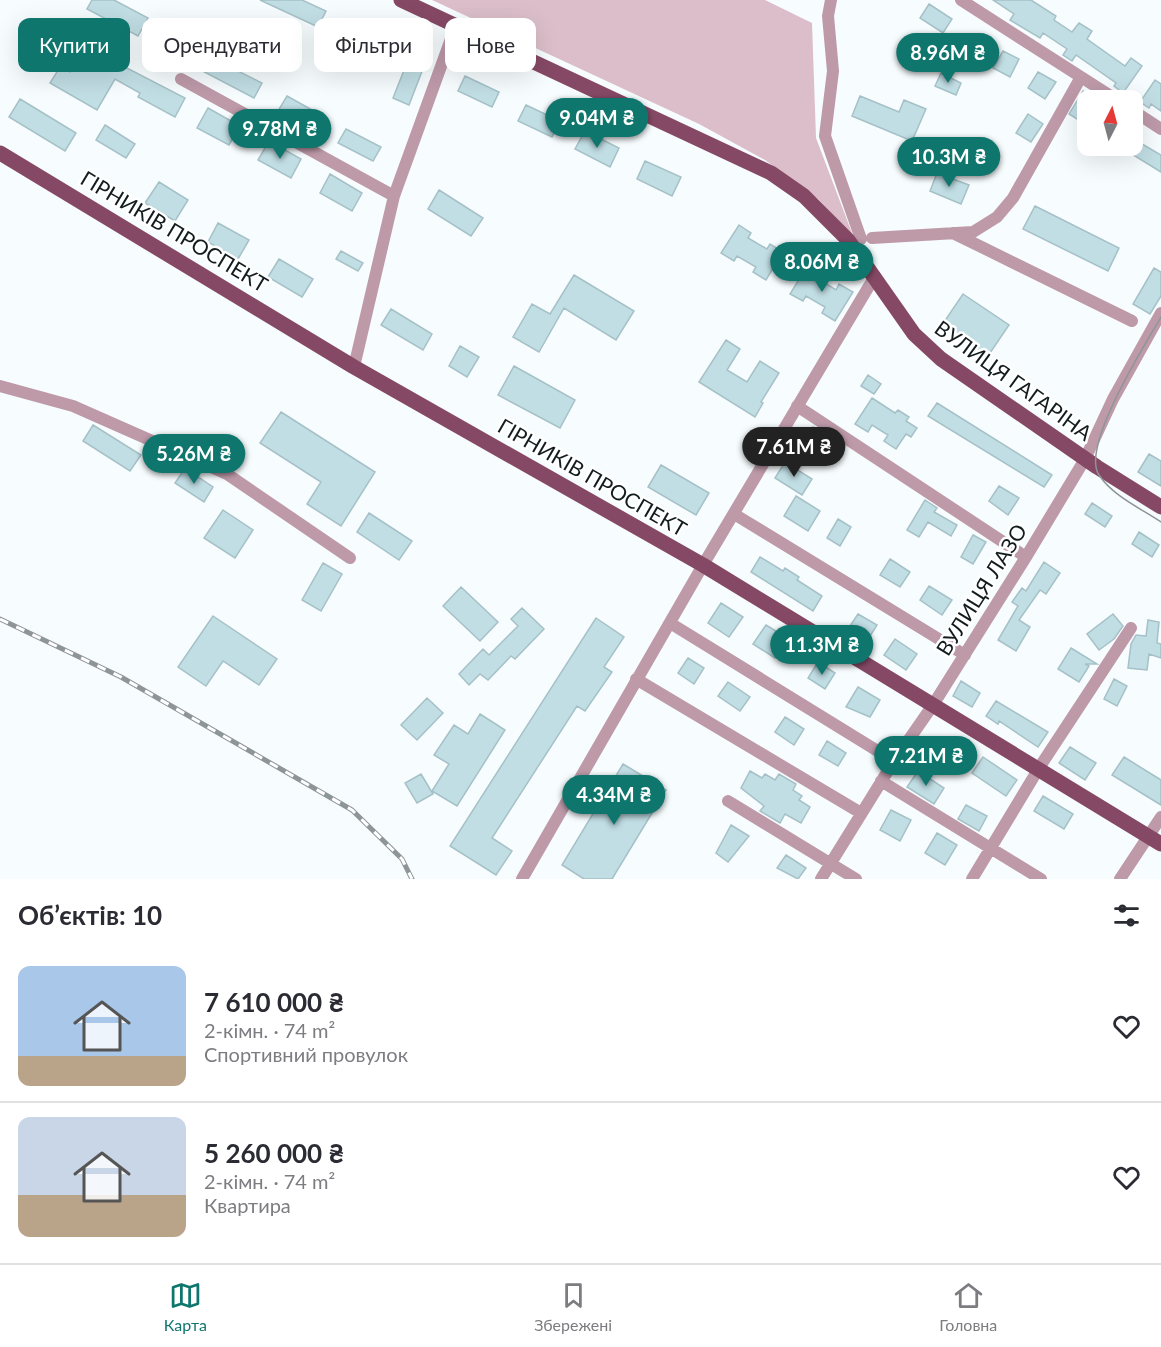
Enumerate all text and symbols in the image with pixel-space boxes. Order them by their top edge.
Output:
chip: Купити [18,18,130,72]
chip: Орендувати [142,18,302,72]
chip: Фільтри [314,18,433,72]
chip: Нове [445,18,536,72]
pin: 8.96M ₴ [893,33,1003,84]
text: 8.96M ₴ [910,40,986,64]
north arrow [1077,90,1143,156]
map controls [1077,90,1143,156]
pin: 9.04M ₴ [542,98,652,149]
text: 9.04M ₴ [559,105,635,129]
pin: 9.78M ₴ [225,109,335,160]
text: 9.78M ₴ [242,116,318,140]
pin: 10.3M ₴ [894,137,1004,188]
text: 10.3M ₴ [911,144,987,168]
street label: ГІРНИКІВ ПРОСПЕКТ [77,165,273,297]
pin: 8.06M ₴ [767,242,877,293]
text: 8.06M ₴ [784,249,860,273]
street label: ВУЛИЦЯ ГАГАРІНА [930,314,1098,446]
street label: ГІРНИКІВ ПРОСПЕКТ [494,412,692,541]
pin: 7.61M ₴ [739,427,849,478]
pin: 5.26M ₴ [139,434,249,485]
text: 7.61M ₴ [756,434,832,458]
text: 5.26M ₴ [156,441,232,465]
street label: ВУЛИЦЯ ЛАЗО [930,519,1031,660]
pin: 11.3M ₴ [767,625,877,676]
text: 11.3M ₴ [784,632,860,656]
pin: 7.21M ₴ [871,736,981,787]
text: 7.21M ₴ [888,743,964,767]
pin: 4.34M ₴ [559,775,669,826]
text: 4.34M ₴ [576,782,652,806]
text: Об’єктів: 10 [18,899,162,931]
icon: filters [1110,899,1143,932]
text: 7 610 000 ₴ [204,986,344,1018]
icon: home [66,990,138,1062]
icon: heart [1110,1010,1143,1043]
text: 2-кімн. · 74 m² [204,1018,335,1042]
text: Спортивний провулок [204,1042,408,1066]
text: 5 260 000 ₴ [204,1137,344,1169]
icon: home [66,1141,138,1213]
icon: heart [1110,1161,1143,1194]
text: 2-кімн. · 74 m² [204,1169,335,1193]
text: Квартира [204,1193,291,1217]
tab: Карта [164,1279,207,1334]
tab: Збережені [534,1279,612,1334]
tab: Головна [939,1279,997,1334]

